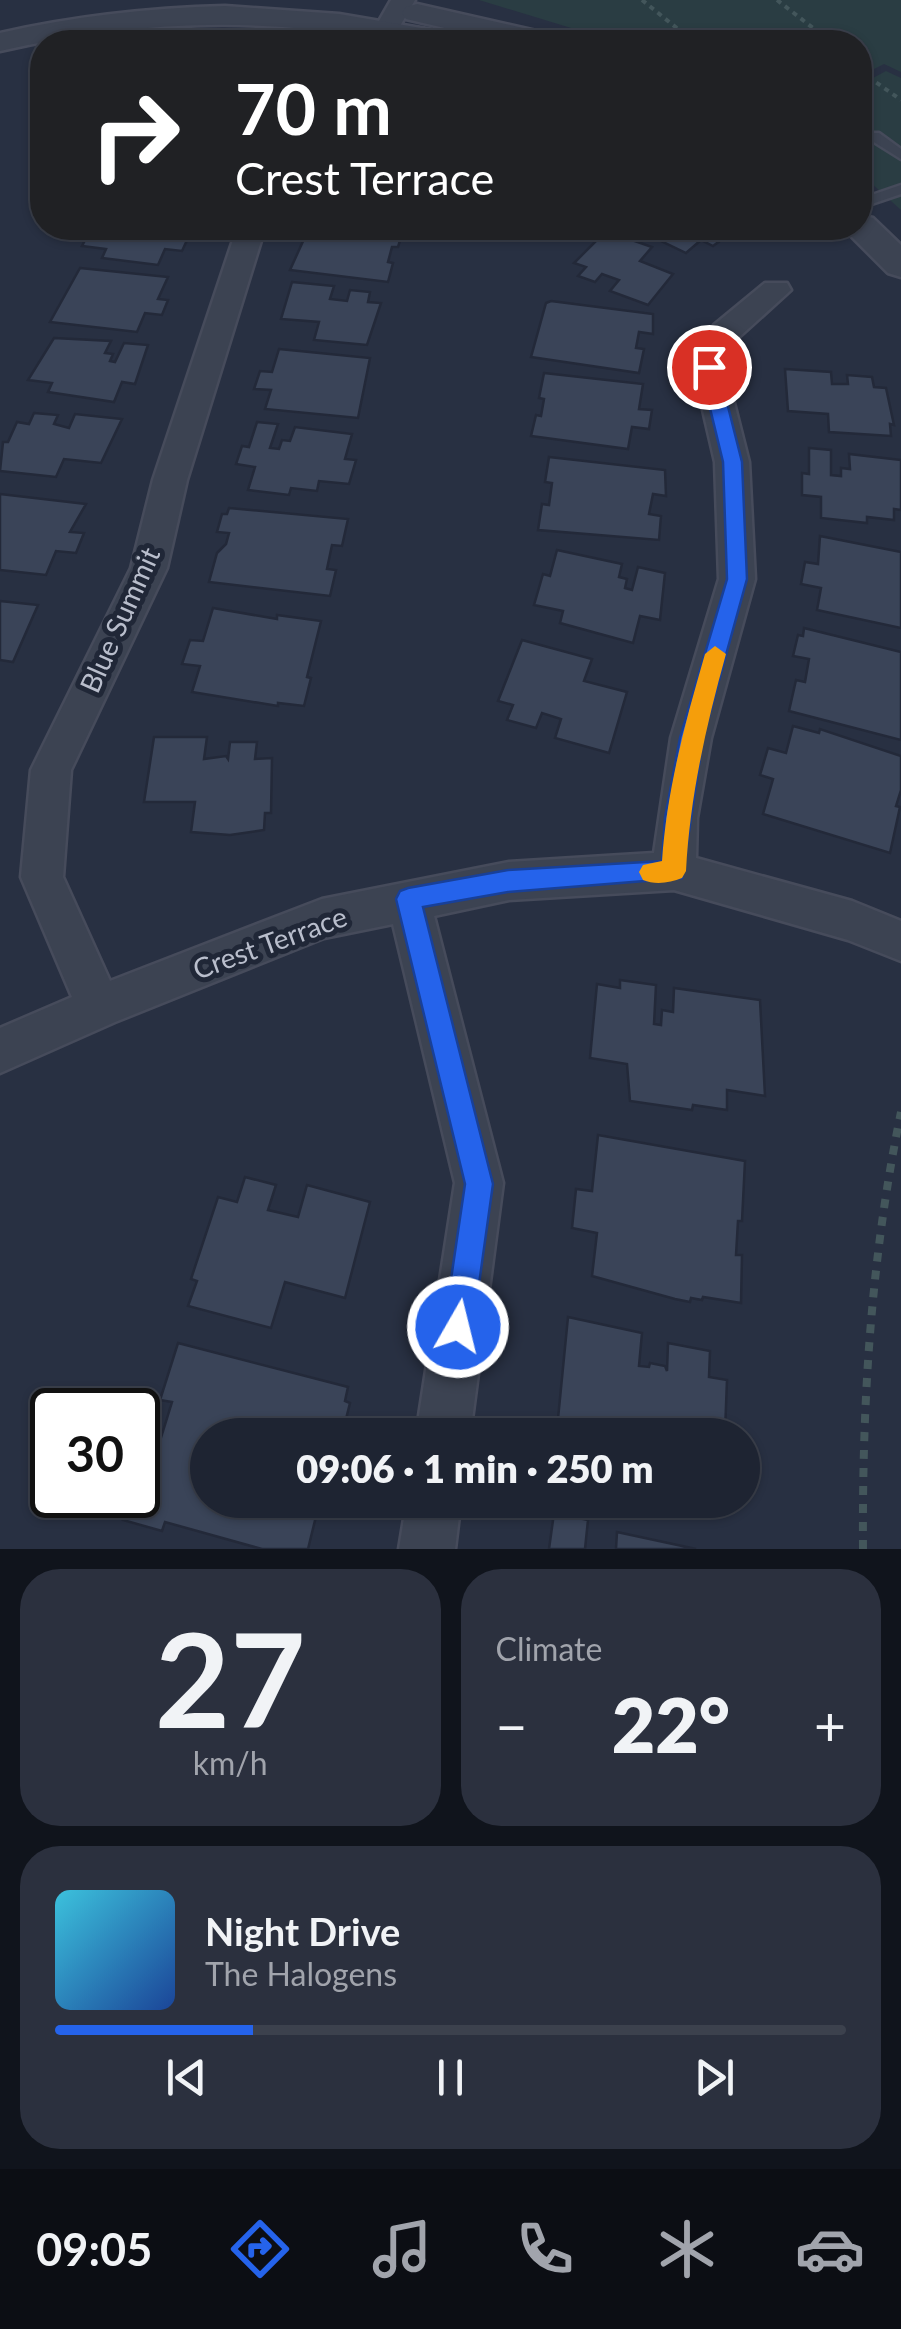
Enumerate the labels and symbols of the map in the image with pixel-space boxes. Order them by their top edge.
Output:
pin [667,325,752,410]
street label: Blue Summit [72,542,166,697]
street label: Crest Terrace [188,898,351,986]
position arrow [406,1275,510,1379]
speed limit sign: 30 [30,1388,160,1518]

